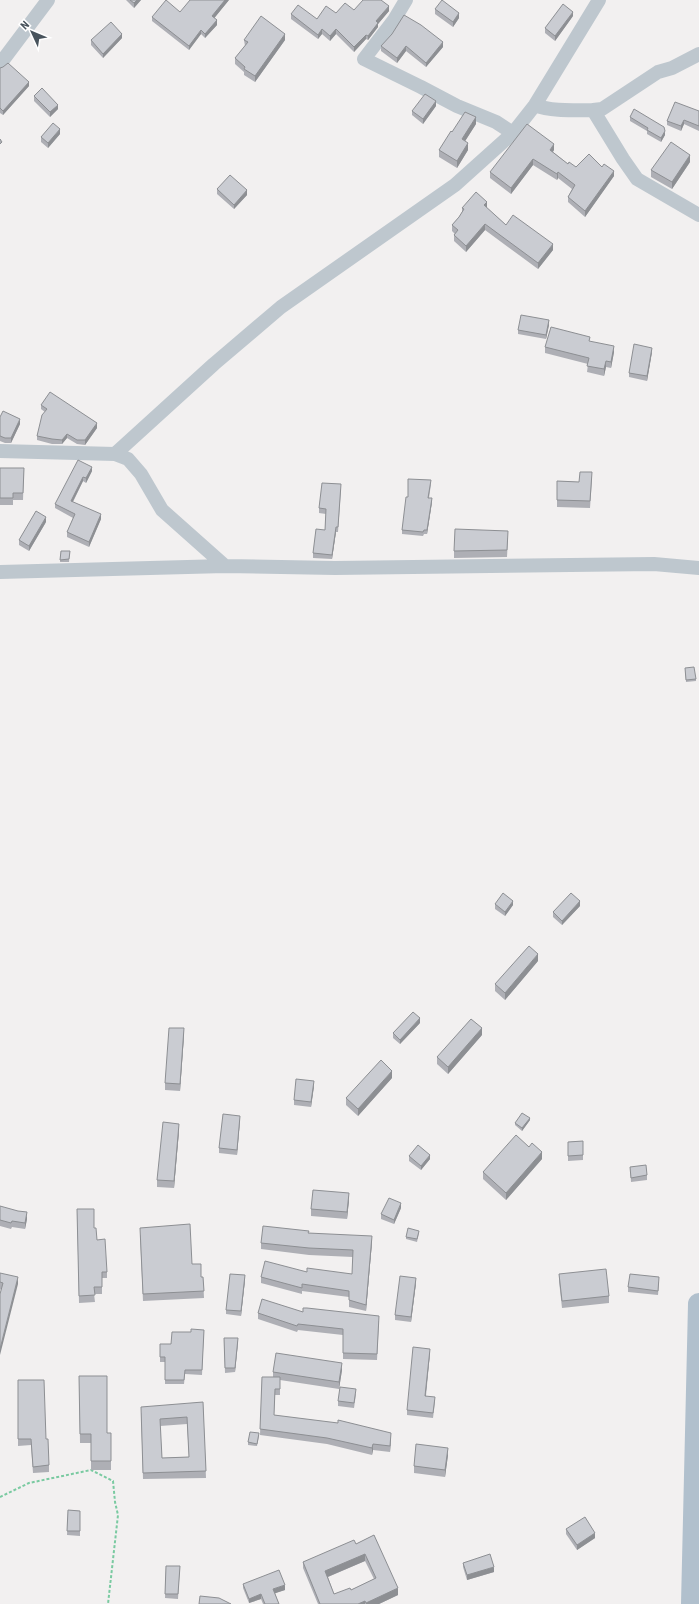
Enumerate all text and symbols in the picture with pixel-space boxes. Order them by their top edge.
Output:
north arrow [12,12,52,52]
text: N [18,18,32,32]

